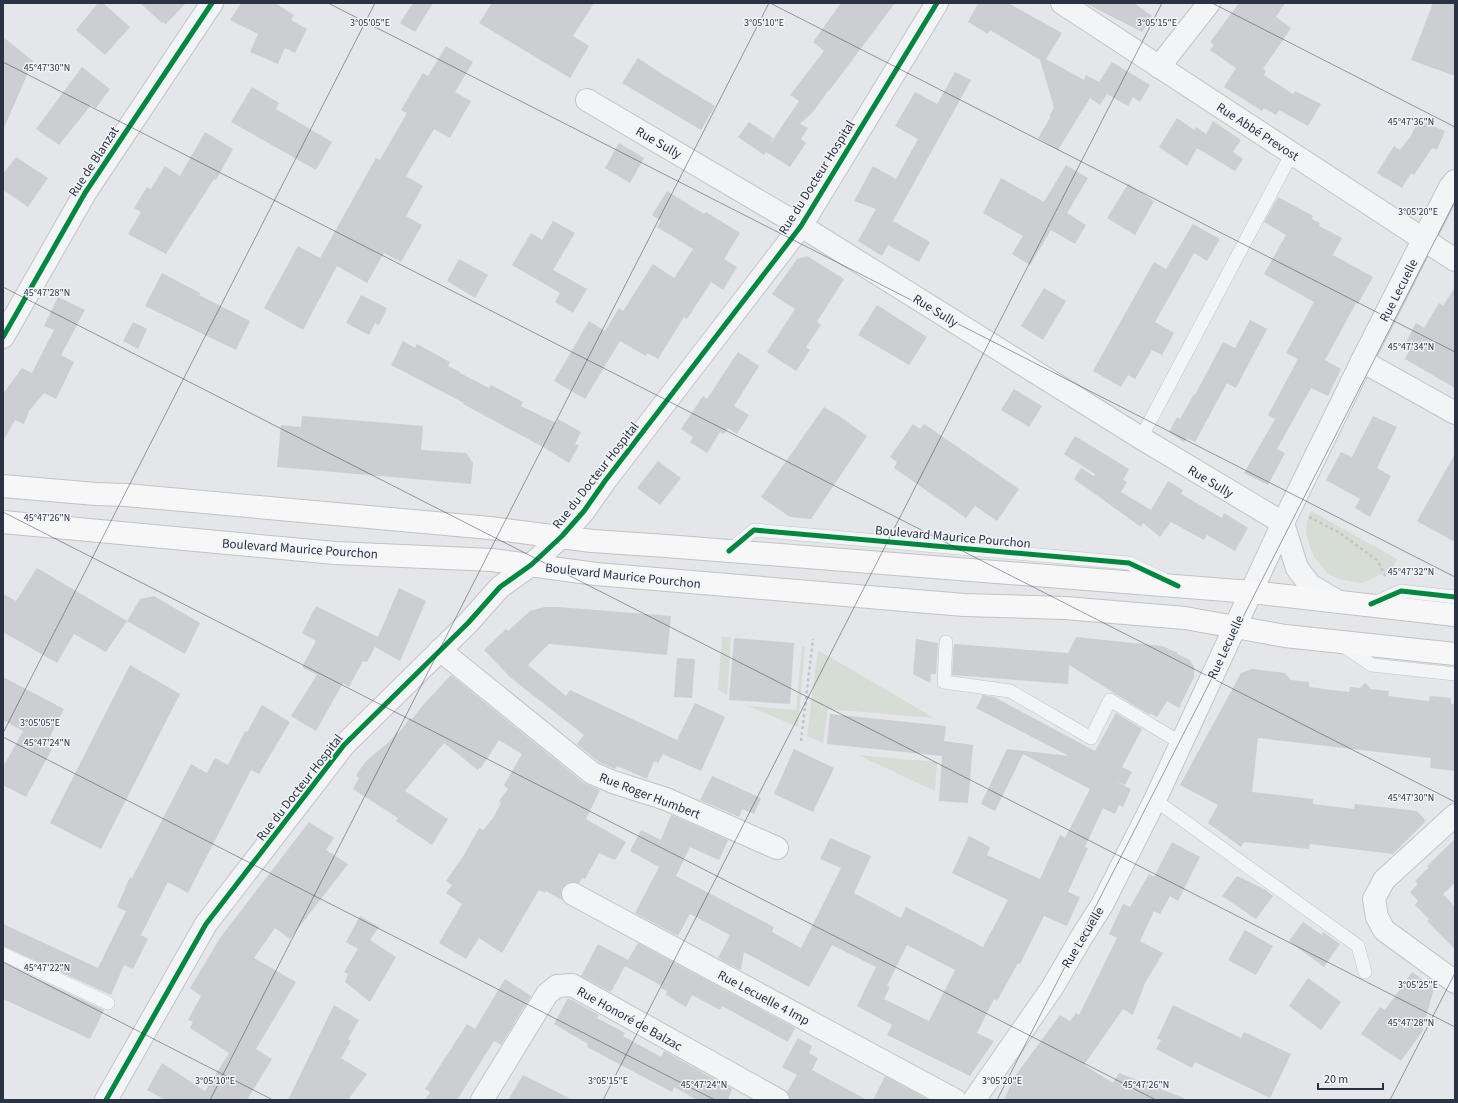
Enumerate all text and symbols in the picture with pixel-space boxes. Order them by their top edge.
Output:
text: 3°05'05"E [350,16,390,30]
text: 3°05'10"E [744,16,784,30]
text: 3°05'15"E [1137,16,1177,30]
text: 45°47'30"N [24,61,70,75]
street label: Rue Abbé Prevost [1213,98,1303,166]
text: 45°47'36"N [1388,115,1434,129]
street label: Rue du Docteur Hospital [774,117,859,238]
street label: Rue de Blanzat [64,122,124,200]
street label: Rue Sully [632,123,685,163]
text: 3°05'20"E [1398,205,1438,219]
street label: Rue Lecuelle [1375,256,1422,325]
text: 45°47'28"N [24,286,70,300]
street label: Rue Sully [909,290,962,332]
text: 45°47'34"N [1388,340,1434,354]
street label: Rue du Docteur Hospital [548,418,643,533]
street label: Rue Sully [1184,461,1237,503]
text: 45°47'26"N [24,511,70,525]
street label: Boulevard Maurice Pourchon [874,521,1032,553]
street label: Boulevard Maurice Pourchon [221,535,379,563]
street label: Boulevard Maurice Pourchon [544,559,702,593]
text: 45°47'32"N [1388,565,1434,579]
street label: Rue Lecuelle [1203,613,1249,682]
text: 3°05'05"E [20,716,60,730]
street label: Rue du Docteur Hospital [252,730,347,845]
text: 45°47'24"N [24,736,70,750]
street label: Rue Roger Humbert [597,768,703,824]
text: 45°47'30"N [1388,791,1434,805]
street label: Rue Lecuelle [1057,903,1108,972]
text: 45°47'22"N [24,961,70,975]
street label: Rue Lecuelle 4 Imp [714,966,813,1030]
text: 3°05'25"E [1398,978,1438,992]
street label: Rue Honoré de Balzac [573,982,686,1055]
text: 45°47'28"N [1388,1016,1434,1030]
scale bar [1318,1065,1383,1091]
text: 20 m [1324,1071,1348,1088]
text: 3°05'10"E [195,1074,235,1088]
text: 3°05'15"E [588,1074,628,1088]
text: 3°05'20"E [982,1074,1022,1088]
text: 45°47'24"N [681,1078,727,1092]
text: 45°47'26"N [1123,1078,1169,1092]

